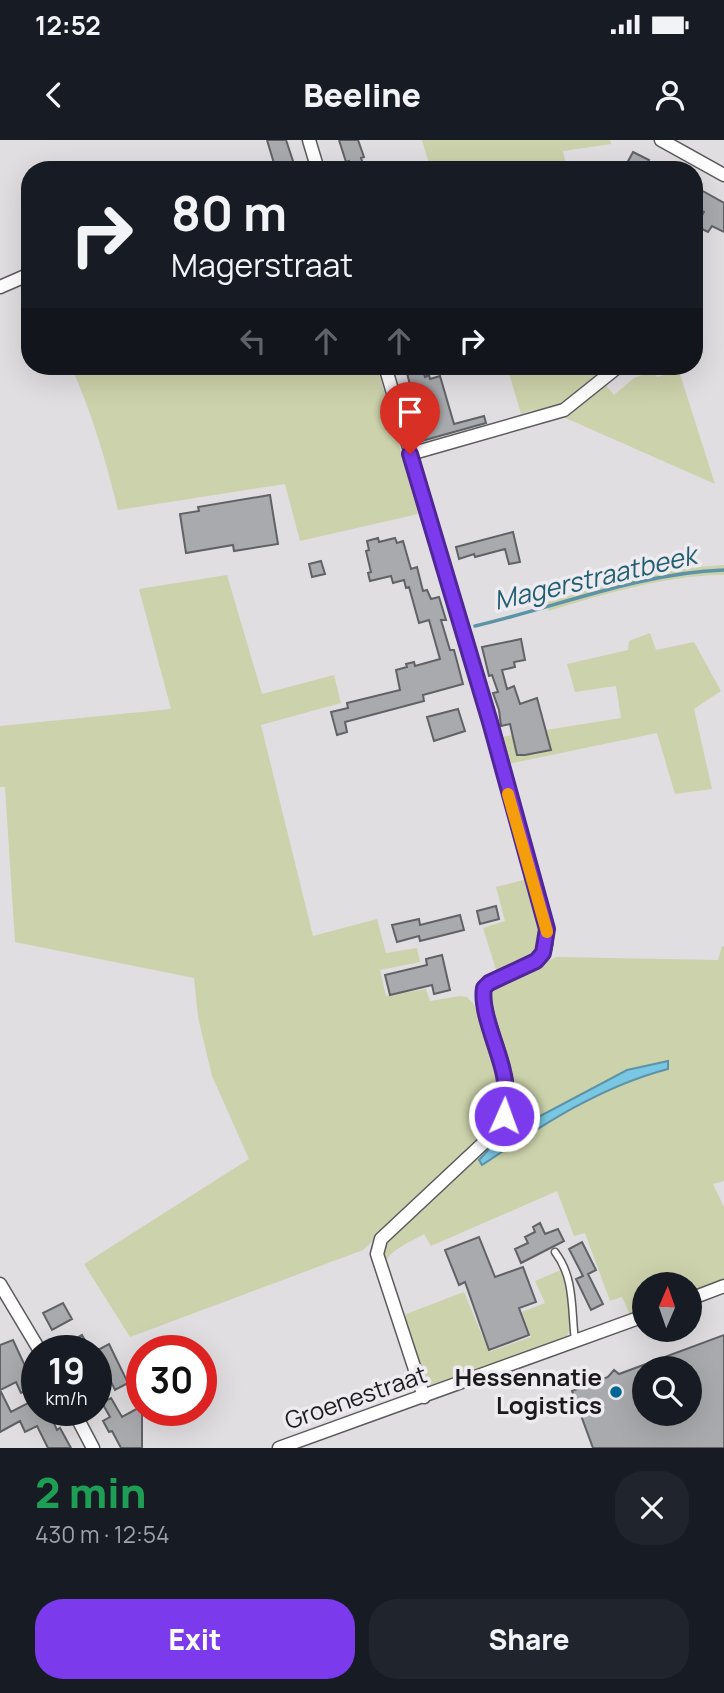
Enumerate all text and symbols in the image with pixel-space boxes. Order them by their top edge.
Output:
text: 12:52 [35,7,101,43]
text: Beeline [303,73,421,117]
icon: back [35,76,73,114]
icon: person [651,76,689,114]
text: 80 m [171,179,287,246]
icon: right [56,189,147,280]
text: Magerstraat [171,243,353,287]
icon: left [234,322,272,360]
icon: ahead [307,322,345,360]
icon: ahead [380,322,418,360]
icon: right [453,322,491,360]
pin [380,382,440,454]
icon: arrive [391,393,429,431]
water label: Magerstraatbeek [490,535,703,618]
position arrow [467,1079,541,1153]
north arrow [632,1272,702,1342]
map controls [632,1272,702,1426]
speed limit sign: 30 [126,1335,217,1426]
text: 19 [48,1347,85,1395]
button: search [632,1356,702,1426]
street label: Groenestraat [280,1357,431,1436]
place label: Hessennatie Logistics [455,1360,602,1421]
marker: Hessennatie Logistics [608,1384,624,1400]
text: km/h [46,1386,87,1410]
text: 2 min [35,1463,146,1521]
button: close [615,1471,689,1545]
text: 430 m · 12:54 [35,1518,170,1550]
button: Exit [35,1599,355,1679]
button: Share [369,1599,689,1679]

